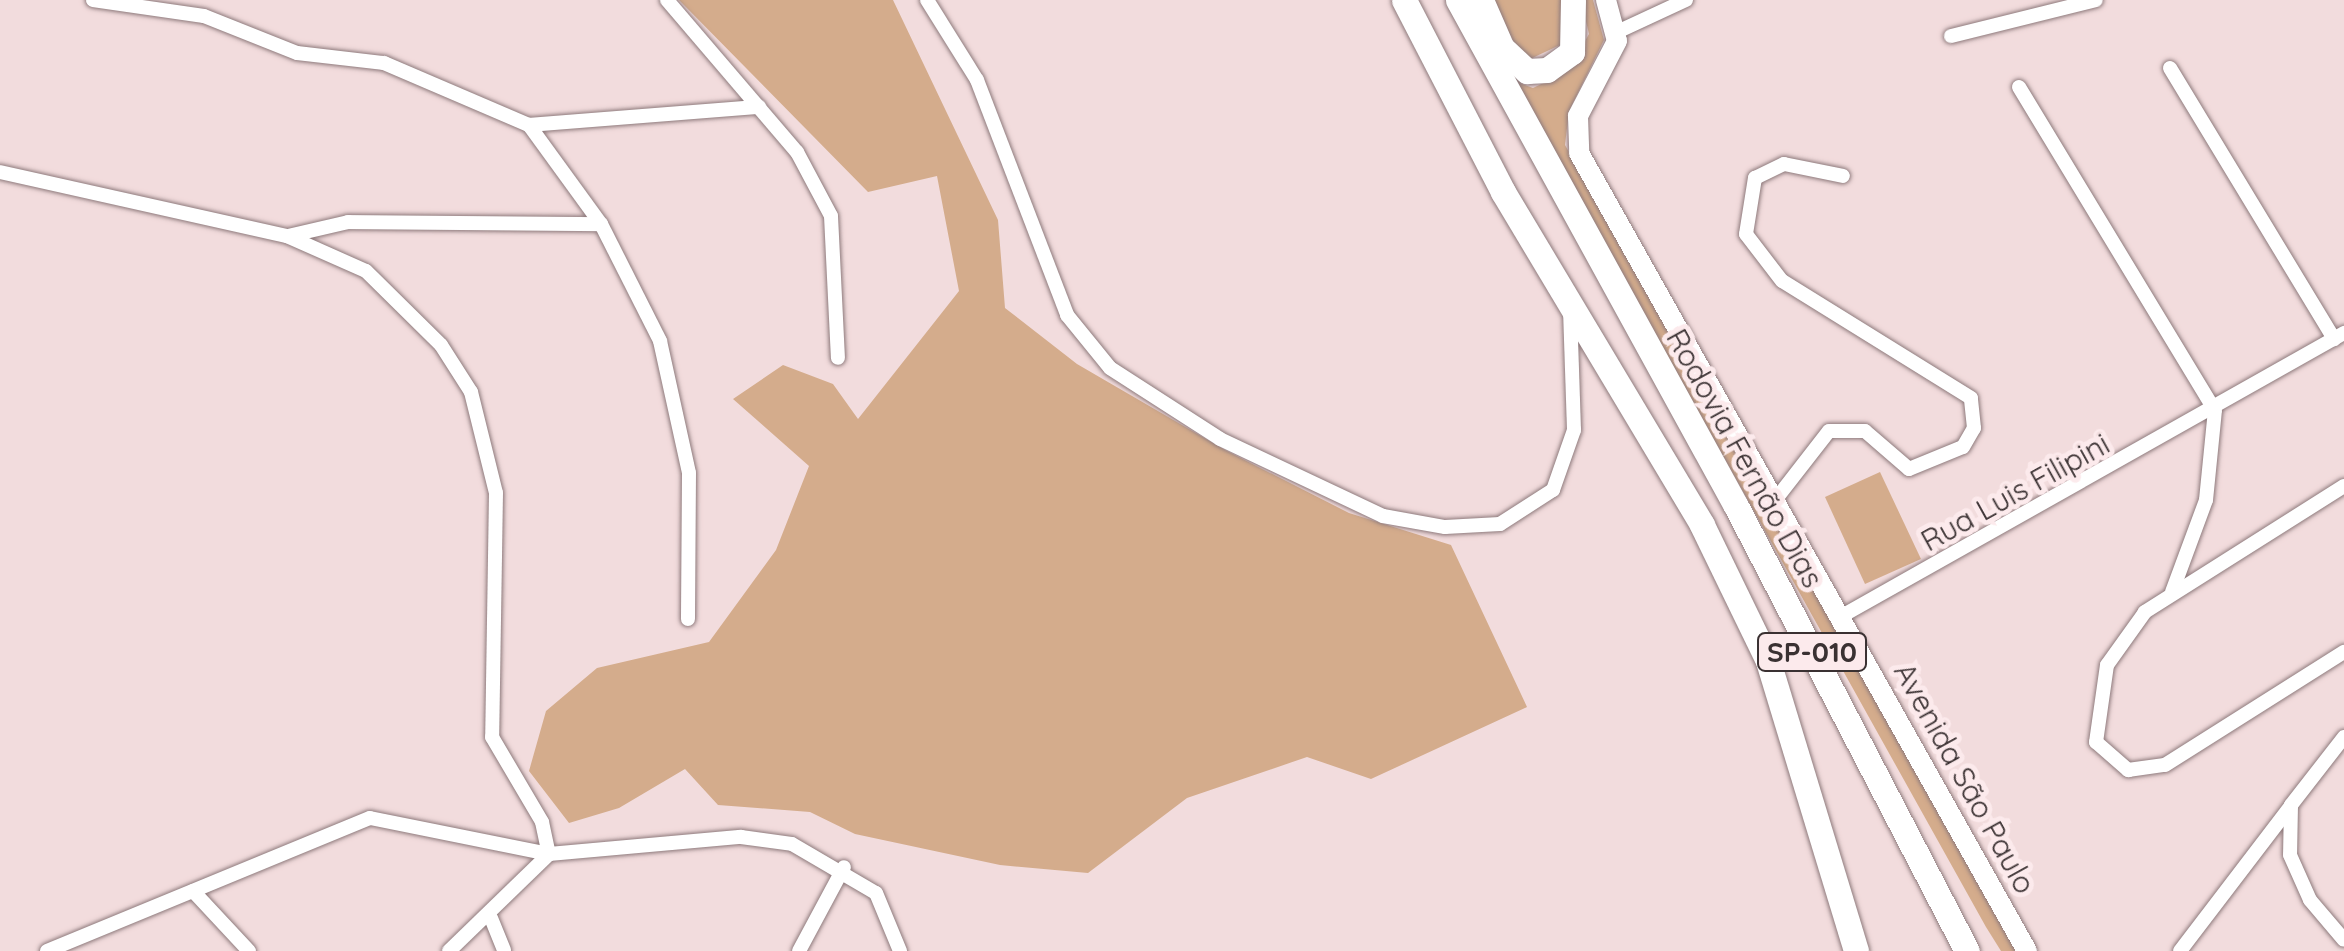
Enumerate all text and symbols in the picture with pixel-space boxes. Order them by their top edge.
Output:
street label: Rodovia Fernão Dias [1659,322,1831,594]
street label: Rua Luis Filipini [1914,425,2116,559]
road number: SP-010 [1757,629,1867,675]
street label: Avenida São Paulo [1887,656,2043,900]

